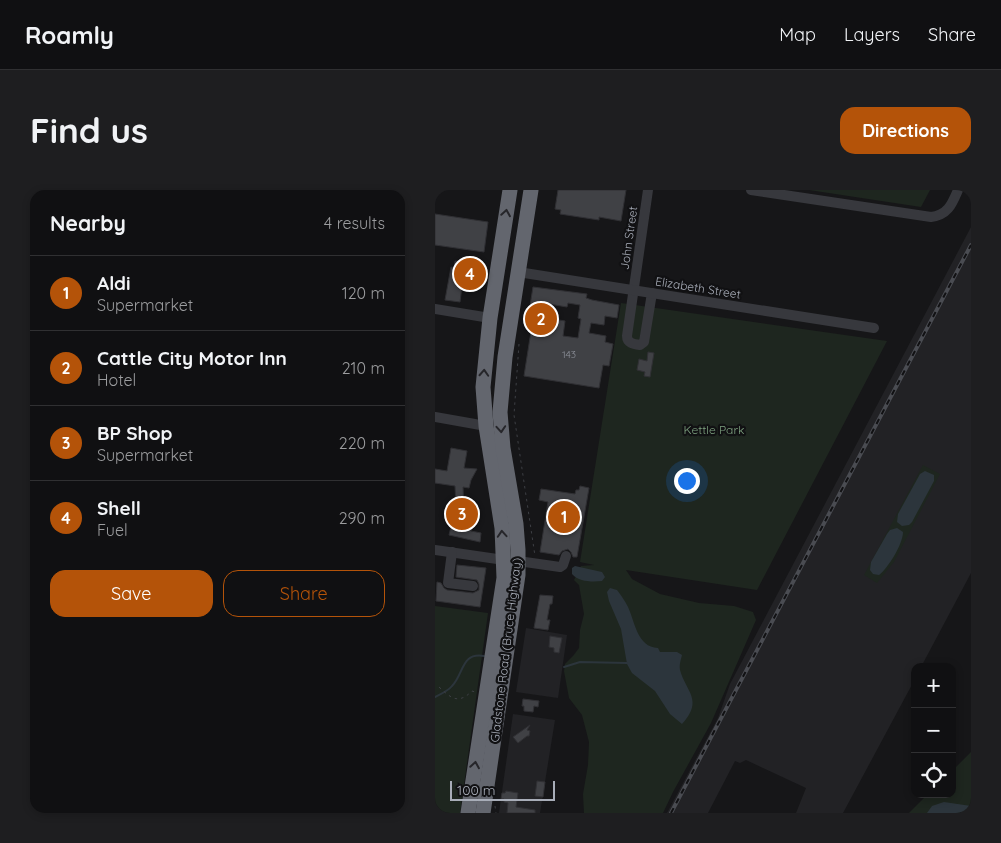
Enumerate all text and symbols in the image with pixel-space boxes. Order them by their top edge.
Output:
text: Roamly [25,20,114,50]
text: Map [779,23,816,46]
text: Layers [844,23,900,46]
text: Share [928,23,976,46]
button: Directions [840,107,971,154]
text: Find us [30,108,148,152]
street label: John Street [617,205,640,271]
one-way arrow [501,208,511,217]
text: Nearby [50,210,126,236]
text: 4 results [324,213,385,233]
pin: 4 [454,255,486,293]
text: Aldi [97,271,131,295]
street label: Elizabeth Street [654,273,742,302]
text: 1 [63,283,69,303]
text: 120 m [342,283,385,303]
text: Supermarket [97,295,193,315]
pin: 2 [525,300,557,338]
text: Cattle City Motor Inn [97,346,287,370]
house number: 143 [562,348,576,361]
text: 2 [61,358,71,378]
text: 210 m [342,358,385,378]
one-way arrow [478,369,489,377]
text: Hotel [97,370,136,390]
text: BP Shop [97,421,173,445]
park label: Kettle Park [684,422,744,437]
one-way arrow [495,425,506,433]
text: 3 [62,433,70,453]
text: 220 m [339,433,385,453]
text: Supermarket [97,445,193,465]
your location [674,468,700,494]
pin: 3 [446,495,478,533]
text: Shell [97,496,141,520]
pin: 1 [548,498,580,536]
text: 4 [61,508,71,528]
text: 290 m [339,508,385,528]
text: Fuel [97,520,128,540]
one-way arrow [497,530,508,538]
street label: Gladstone Road (Bruce Highway) [487,557,524,743]
button: Save [50,570,213,617]
button: Share [223,570,385,617]
map controls [911,663,956,798]
button: + [911,663,956,708]
button: − [911,708,956,753]
button: locate [911,753,956,798]
one-way arrow [470,760,480,769]
scale bar [450,778,555,801]
text: 100 m [457,781,495,799]

